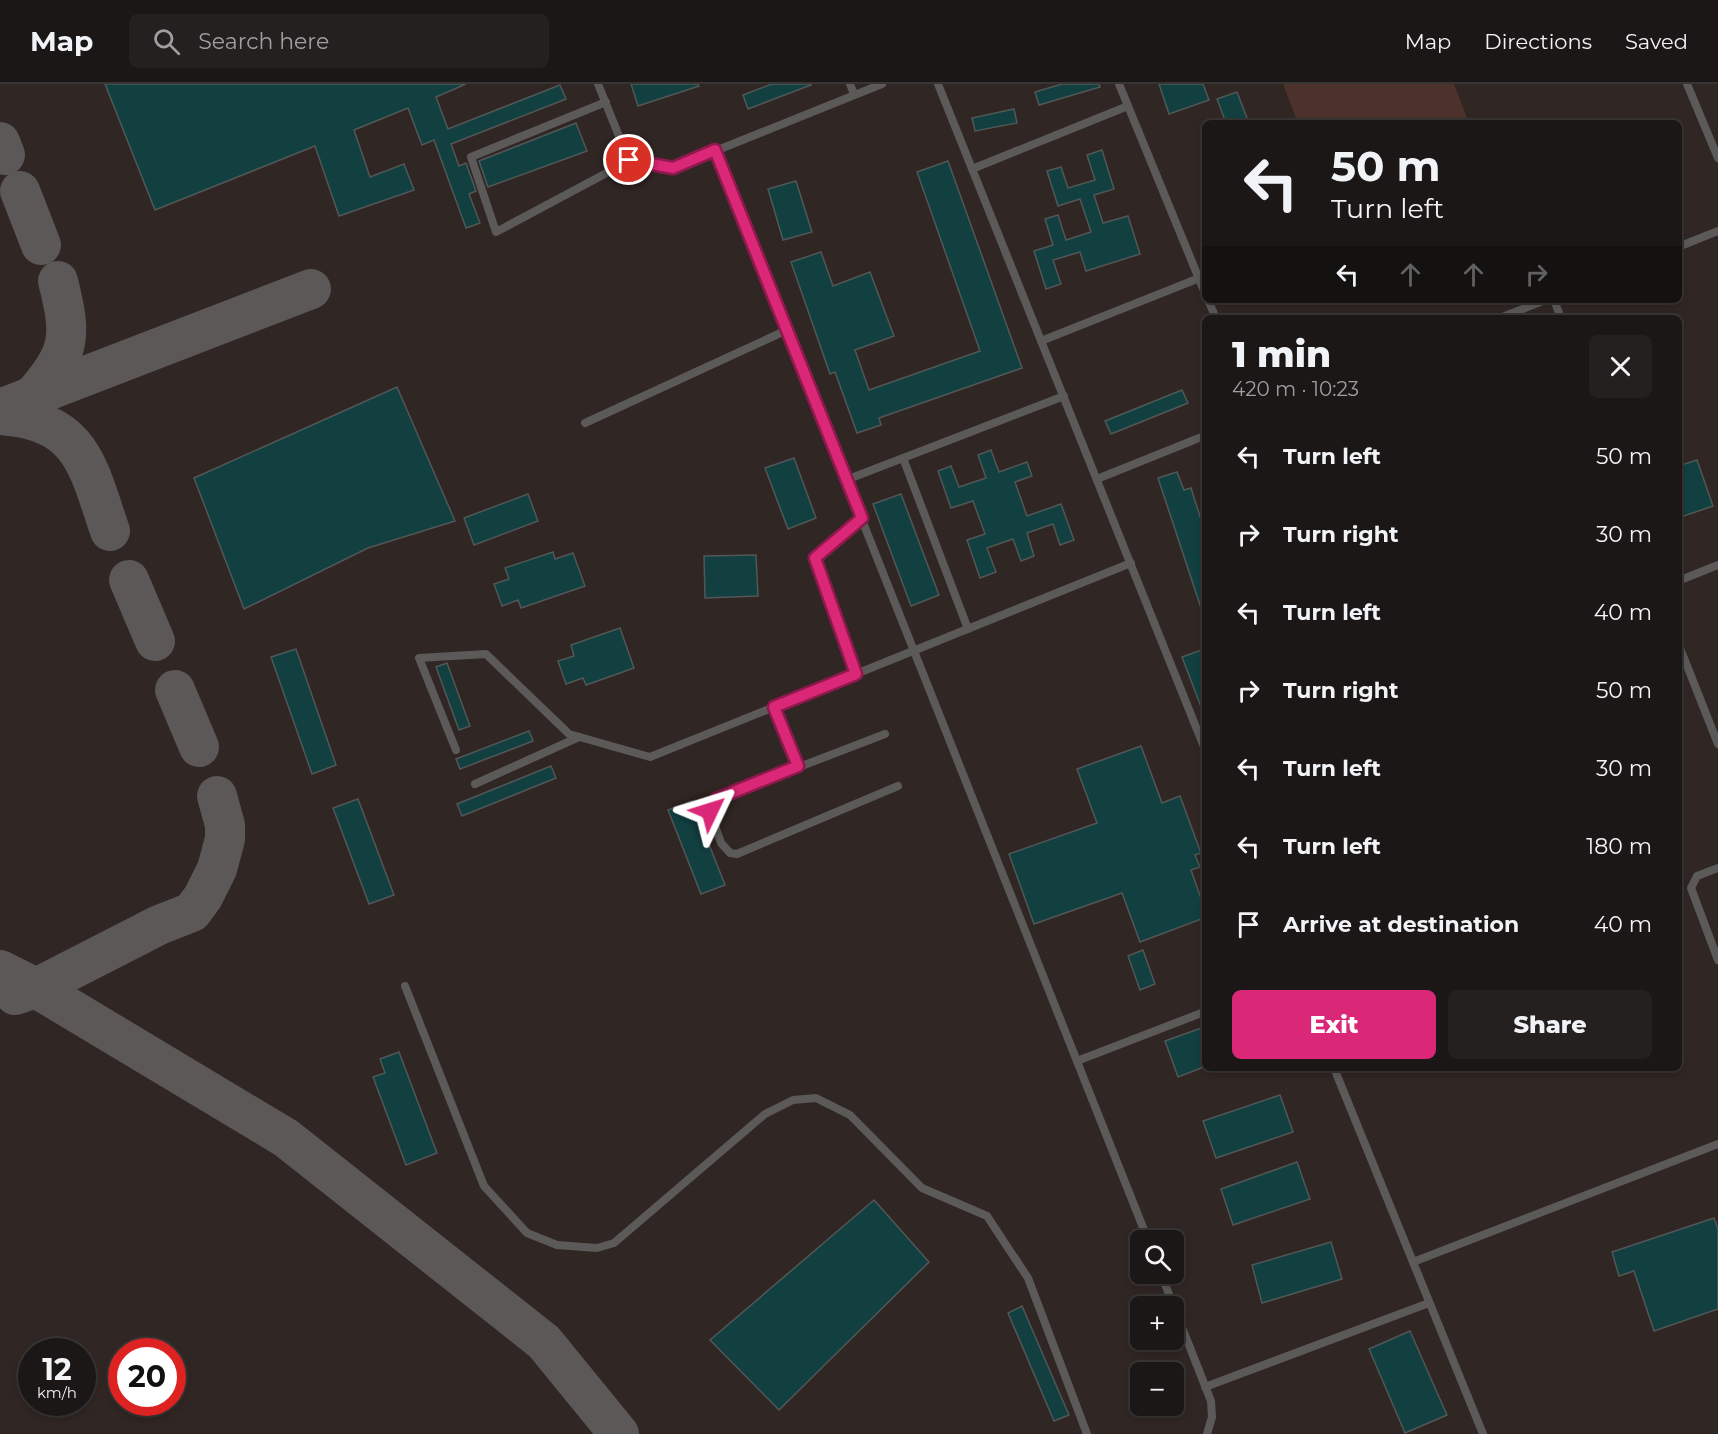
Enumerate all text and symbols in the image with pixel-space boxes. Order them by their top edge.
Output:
search box [129,14,549,68]
text: Map [30,24,93,58]
icon: search [150,25,183,58]
text: Search here [198,28,329,55]
text: Map [1405,29,1451,54]
text: Directions [1484,29,1592,54]
text: Saved [1625,29,1688,54]
pin [603,134,654,185]
text: 50 m [1331,140,1440,192]
icon: arrive [612,143,645,176]
icon: left [1232,144,1310,222]
text: Turn left [1331,192,1444,225]
icon: left [1331,258,1364,291]
icon: ahead [1394,258,1427,291]
icon: ahead [1457,258,1490,291]
icon: right [1520,258,1553,291]
text: 1 min [1232,332,1331,376]
button: close [1589,335,1652,398]
text: 420 m · 10:23 [1232,377,1359,401]
icon: left [1232,440,1265,473]
text: Turn left [1283,443,1381,470]
text: 50 m [1596,443,1652,470]
icon: right [1232,518,1265,551]
text: Turn right [1283,521,1398,548]
text: 30 m [1596,521,1652,548]
icon: left [1232,596,1265,629]
text: Turn left [1283,599,1381,626]
text: 40 m [1594,599,1652,626]
icon: right [1232,674,1265,707]
text: Turn right [1283,677,1398,704]
text: 50 m [1596,677,1652,704]
icon: left [1232,752,1265,785]
text: Turn left [1283,755,1381,782]
text: 30 m [1596,755,1652,782]
position arrow [678,779,742,843]
icon: left [1232,830,1265,863]
text: Turn left [1283,833,1381,860]
text: 180 m [1586,833,1652,860]
icon: arrive [1232,908,1265,941]
text: Arrive at destination [1283,911,1519,938]
text: 40 m [1594,911,1652,938]
button: Exit [1232,990,1436,1059]
button: Share [1448,990,1652,1059]
map controls [1130,1230,1184,1416]
button: search [1130,1230,1184,1284]
button: + [1130,1296,1184,1350]
speed limit sign: 20 [108,1338,186,1416]
text: 12 [42,1351,72,1388]
button: − [1130,1362,1184,1416]
text: km/h [37,1383,77,1402]

